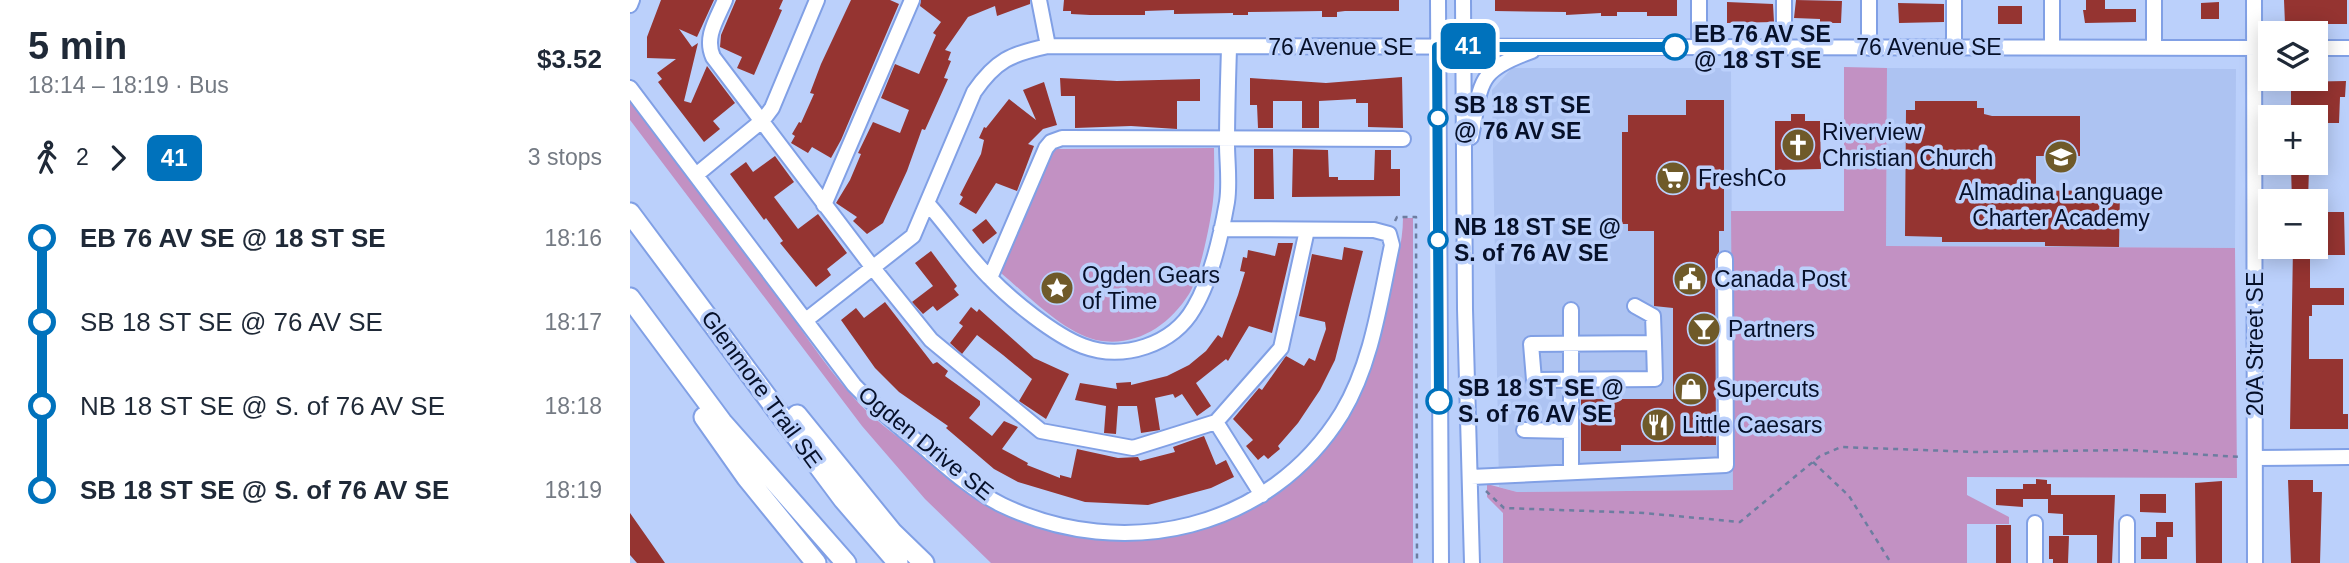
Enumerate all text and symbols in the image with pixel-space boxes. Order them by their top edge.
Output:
place label: EB 76 AV SE @ 18 ST SE [1694,21,1831,73]
map controls [2258,21,2328,259]
button: layers [2258,21,2328,91]
line badge: 41 [1436,23,1500,69]
text: 5 min [28,25,127,67]
text: 41 [1455,32,1481,59]
street label: 76 Avenue SE [1268,34,1414,60]
marker: EB 76 AV SE @ 18 ST SE [1662,34,1688,60]
street label: 76 Avenue SE [1856,34,2002,60]
text: $3.52 [537,44,602,74]
text: 18:14 – 18:19 · Bus [28,72,229,98]
place label: SB 18 ST SE @ 76 AV SE [1454,92,1591,144]
button: + [2258,105,2328,175]
marker: SB 18 ST SE @ 76 AV SE [1428,108,1448,128]
place label: Riverview Christian Church [1822,119,1993,171]
church icon: Riverview Christian Church [1779,126,1817,164]
school or university icon: Almadina Language Charter Academy [2042,138,2080,176]
icon: walk [28,139,66,177]
icon: forward [99,139,137,177]
text: 2 [76,144,89,170]
text: 41 [161,144,188,171]
text: 3 stops [528,144,602,170]
supermarket icon: FreshCo [1654,159,1692,197]
place label: FreshCo [1698,165,1786,191]
place label: Almadina Language Charter Academy [1959,179,2163,231]
button: − [2258,189,2328,259]
place label: NB 18 ST SE @ S. of 76 AV SE [1454,214,1621,266]
text: EB 76 AV SE @ 18 ST SE [80,223,386,253]
text: 18:16 [544,225,602,251]
marker: NB 18 ST SE @ S. of 76 AV SE [1428,230,1448,250]
public building icon: Canada Post [1671,260,1709,298]
place label: Ogden Gears of Time [1082,262,1220,314]
place label: Canada Post [1714,266,1848,292]
place icon: Ogden Gears of Time [1038,269,1076,307]
street label: 20A Street SE [2242,272,2268,416]
street label: Glenmore Trail SE [696,305,828,473]
text: SB 18 ST SE @ 76 AV SE [80,307,383,337]
text: 18:17 [544,309,602,335]
bar icon: Partners [1685,310,1723,348]
place label: Partners [1728,316,1815,342]
shop icon: Supercuts [1672,370,1710,408]
place label: SB 18 ST SE @ S. of 76 AV SE [1458,375,1624,427]
place label: Supercuts [1716,376,1820,402]
street label: Ogden Drive SE [853,381,999,505]
marker: SB 18 ST SE @ S. of 76 AV SE [1426,388,1452,414]
text: NB 18 ST SE @ S. of 76 AV SE [80,391,445,421]
text: 18:18 [544,393,602,419]
restaurant icon: Little Caesars [1639,406,1677,444]
place label: Little Caesars [1682,412,1823,438]
text: SB 18 ST SE @ S. of 76 AV SE [80,475,449,505]
text: 18:19 [544,477,602,503]

